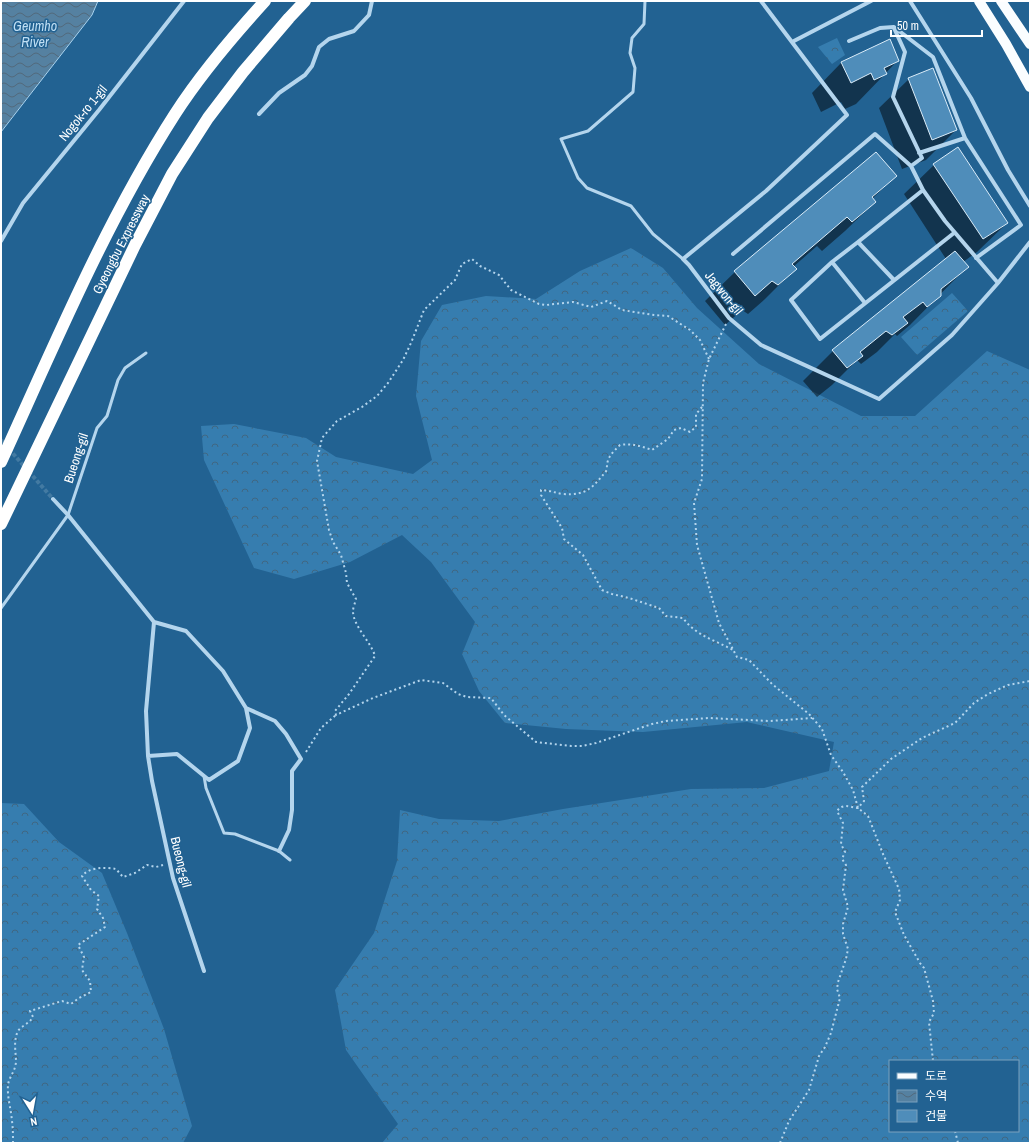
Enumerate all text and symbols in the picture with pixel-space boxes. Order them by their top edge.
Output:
scale bar [891,12,982,38]
water label: Geumho River [13,17,57,51]
text: 50 m [897,18,919,34]
street label: Nogok-ro 1-gil [55,81,111,145]
street label: Gyeongbu Expressway [89,191,154,297]
street label: Jagwon-gil [701,268,747,318]
street label: Bueong-gil [60,431,92,485]
street label: Bueong-gil [167,835,195,889]
legend [889,1060,1019,1132]
text: 도로 [925,1068,947,1084]
text: 수역 [925,1088,947,1104]
north arrow [12,1092,52,1132]
text: 건물 [925,1108,947,1124]
text: N [29,1114,38,1129]

